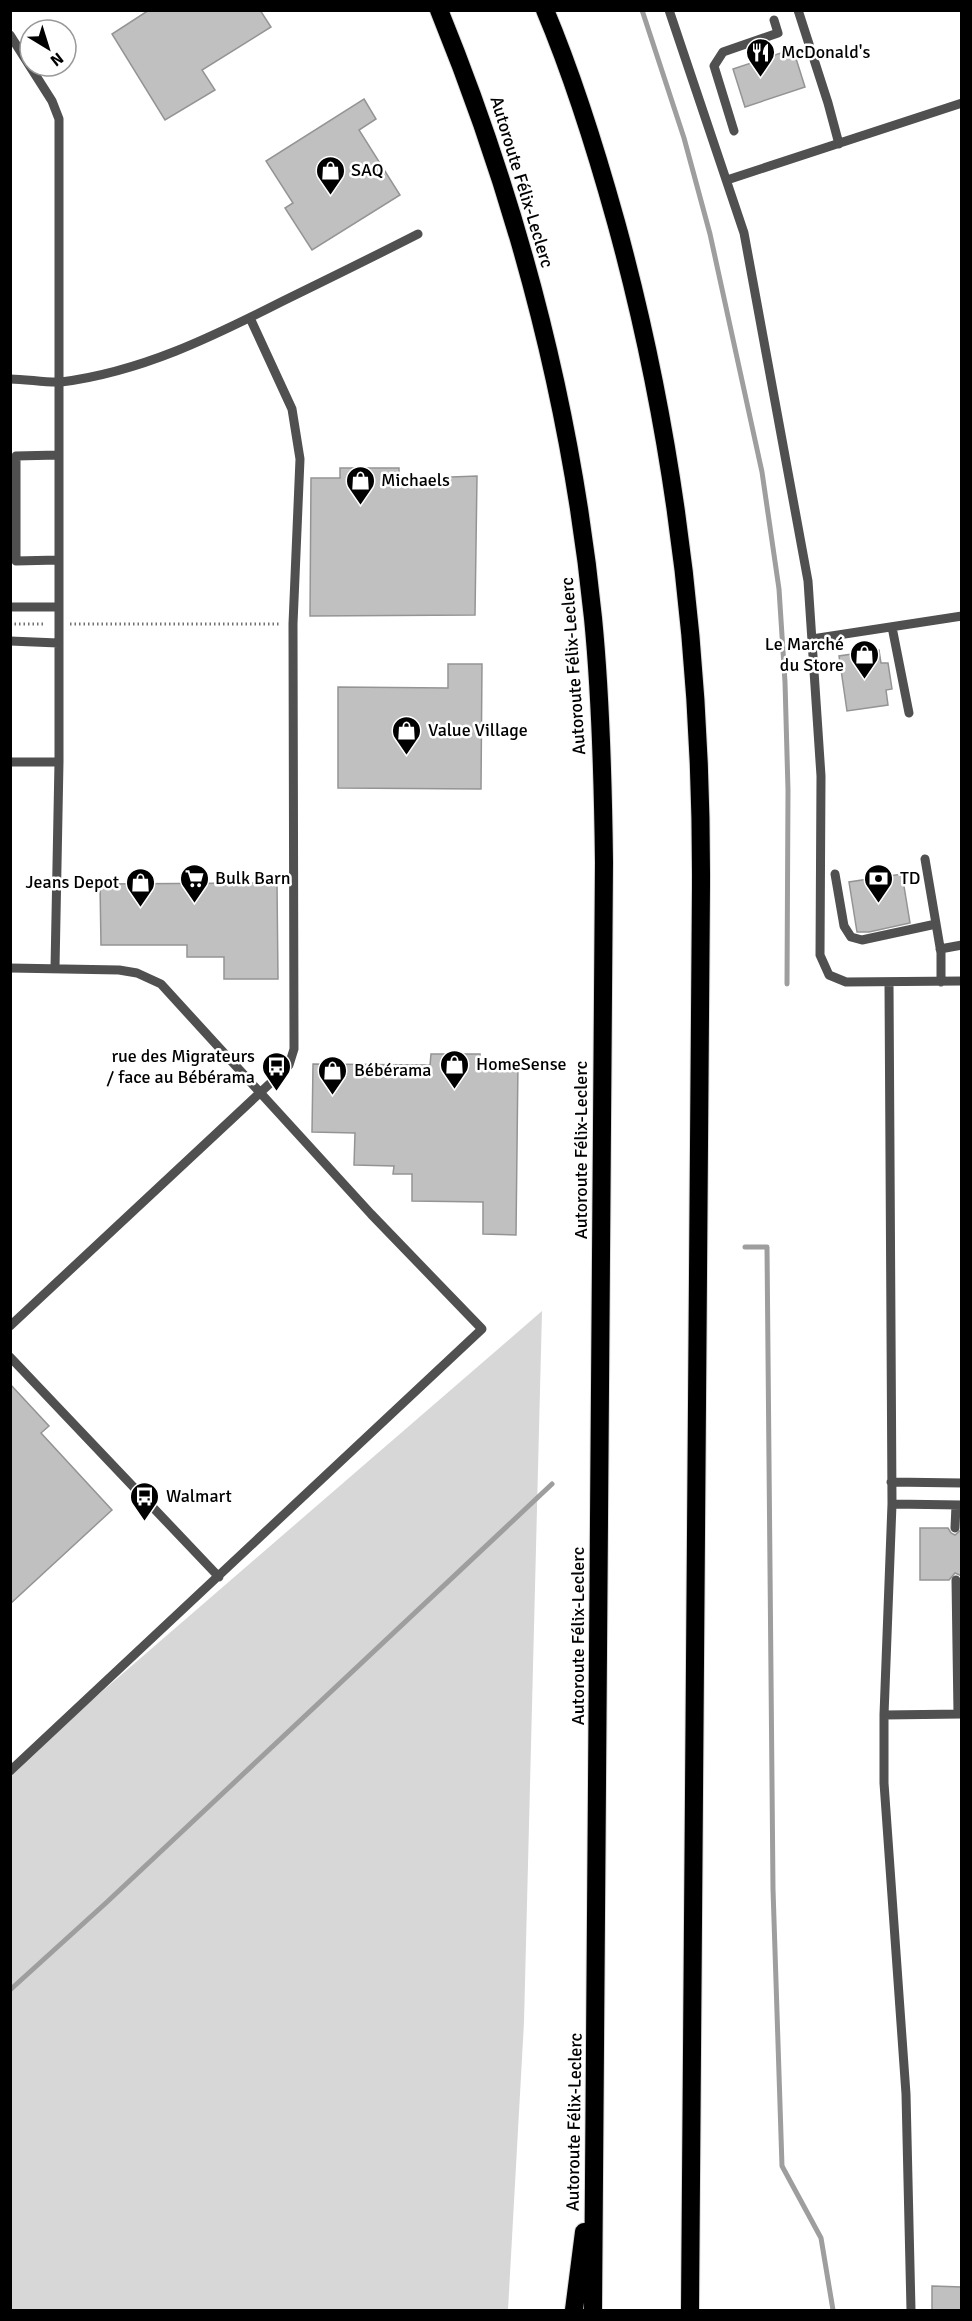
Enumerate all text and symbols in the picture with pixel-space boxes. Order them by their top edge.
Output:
north arrow [18,18,78,78]
restaurant icon: McDonald's [744,36,776,78]
place label: McDonald's [781,41,870,63]
text: N [46,48,67,70]
street label: Autoroute Félix-Leclerc [485,94,559,270]
shop icon: SAQ [314,154,346,196]
place label: SAQ [351,159,384,181]
shop icon: Michaels [344,464,376,506]
place label: Michaels [381,469,450,491]
street label: Autoroute Félix-Leclerc [556,576,590,756]
place label: Le Marché du Store [765,633,844,676]
shop icon: Le Marché du Store [849,638,881,680]
shop icon: Value Village [391,714,423,756]
place label: Value Village [428,719,528,741]
supermarket icon: Bulk Barn [178,862,210,904]
bank icon: TD [863,862,895,904]
shop icon: Jeans Depot [124,866,156,908]
place label: Bulk Barn [215,867,290,889]
place label: TD [900,867,921,889]
place label: Jeans Depot [25,871,119,893]
place label: rue des Migrateurs / face au Bébérama [107,1045,255,1088]
shop icon: HomeSense [439,1048,471,1090]
bus stop icon: rue des Migrateurs / face au Bébérama [260,1050,292,1092]
place label: HomeSense [476,1053,567,1075]
shop icon: Bébérama [317,1054,349,1096]
place label: Bébérama [354,1059,432,1081]
street label: Autoroute Félix-Leclerc [570,1061,592,1239]
bus stop icon: Walmart [129,1480,161,1522]
place label: Walmart [166,1485,232,1507]
street label: Autoroute Félix-Leclerc [567,1547,589,1725]
street label: Autoroute Félix-Leclerc [561,2033,587,2211]

